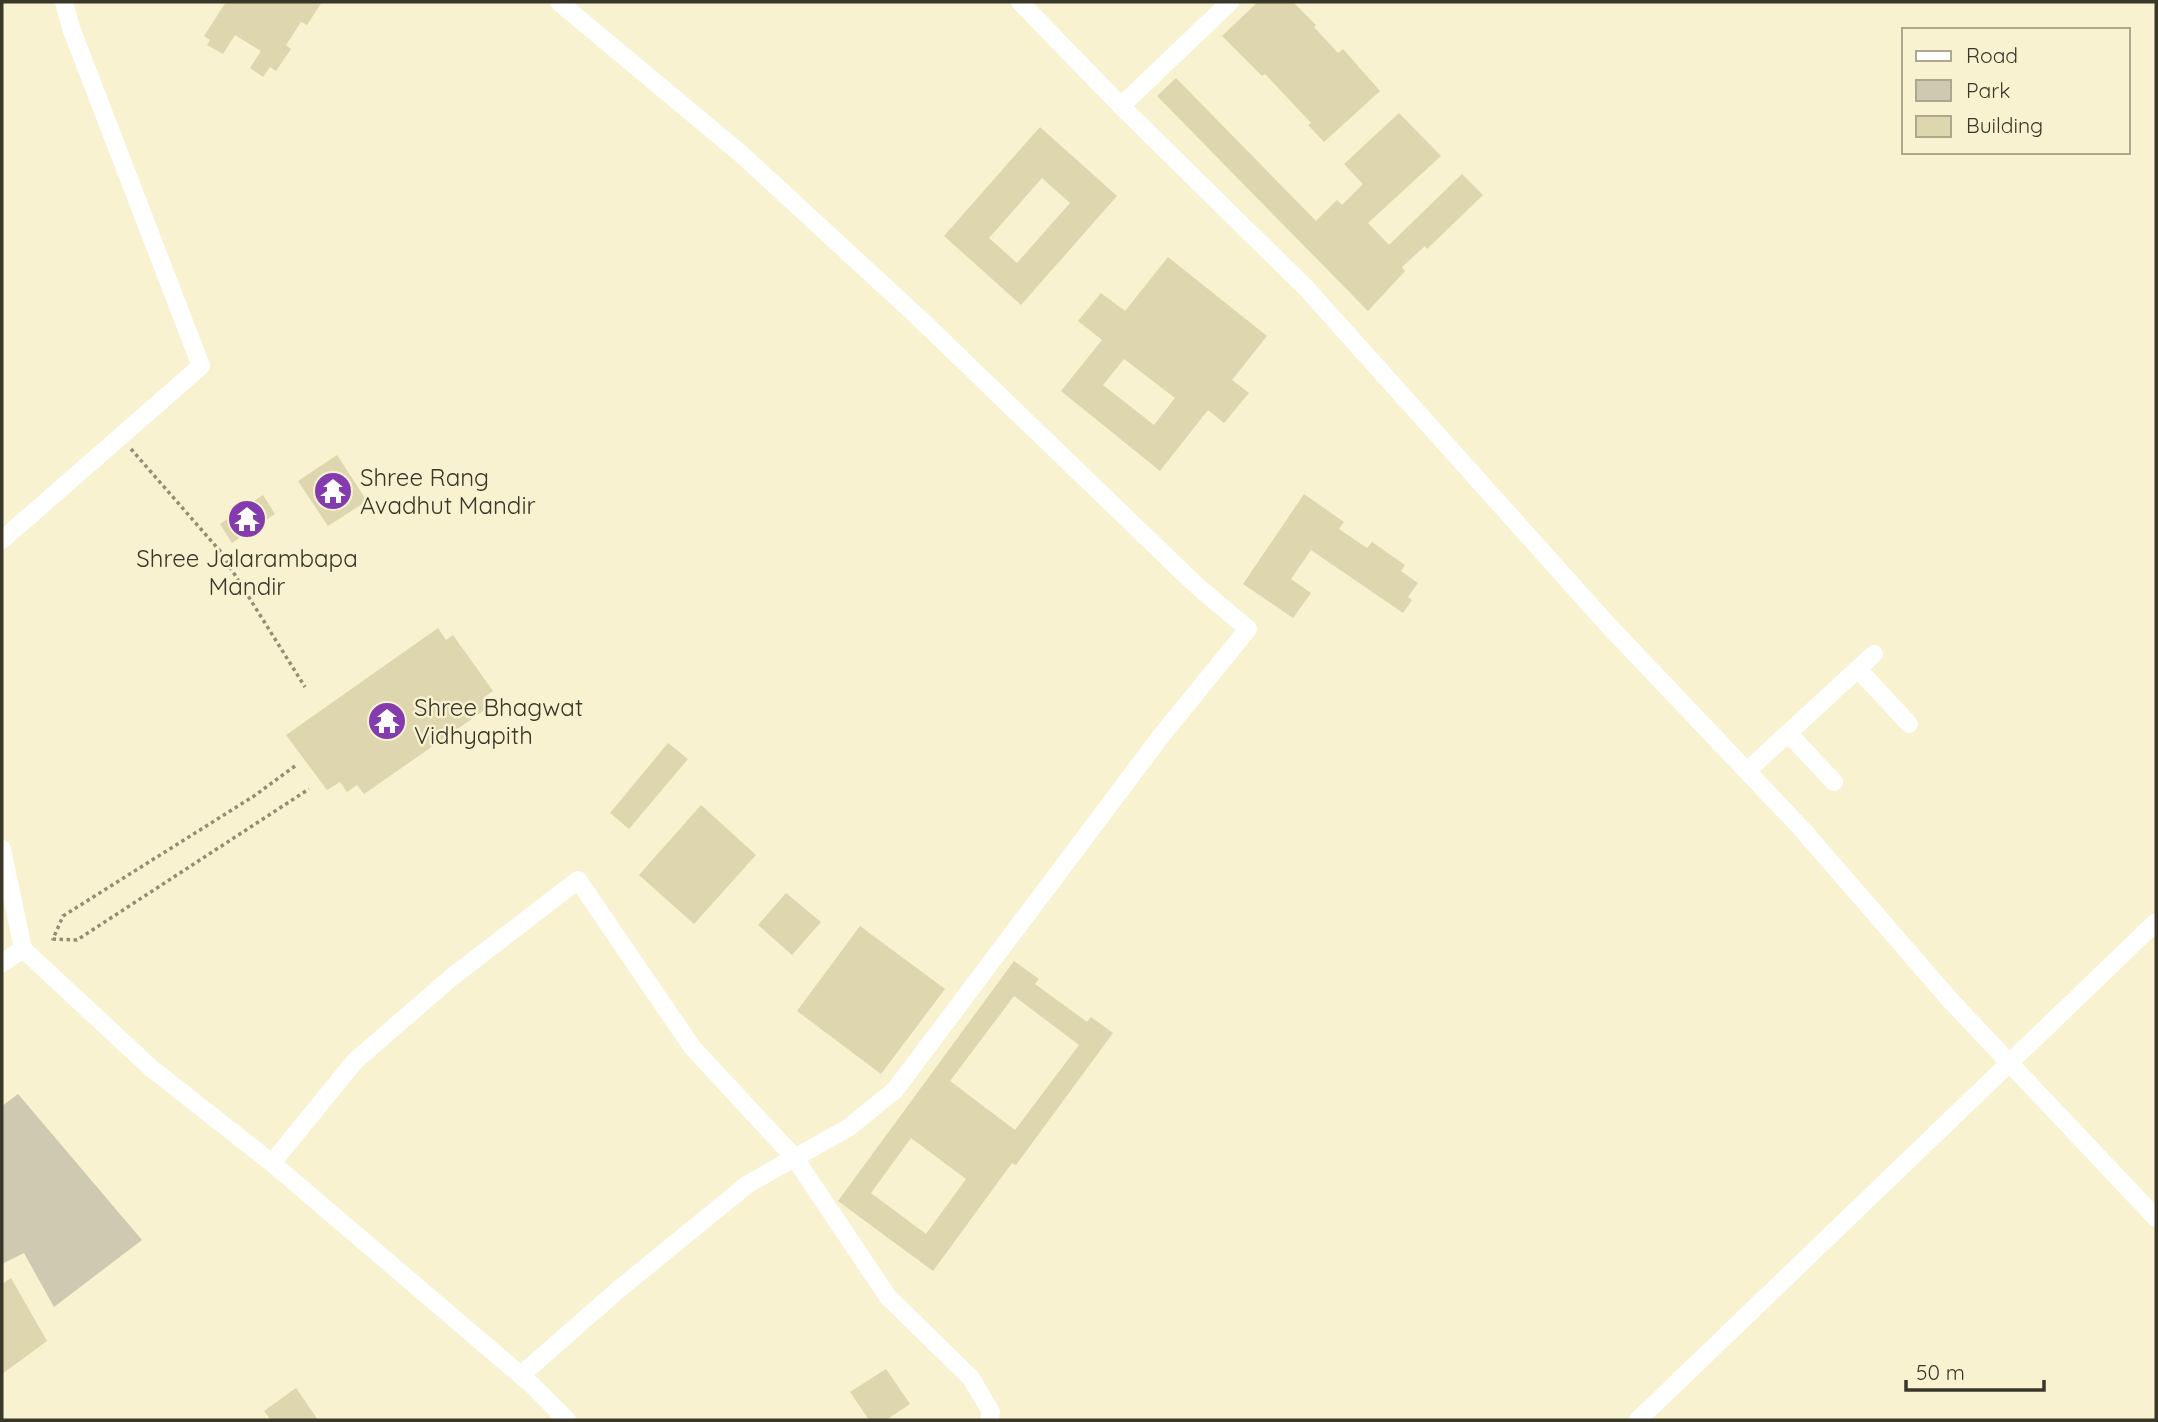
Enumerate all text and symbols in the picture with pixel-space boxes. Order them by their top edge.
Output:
legend [1902,28,2130,154]
text: Road [1966,42,2018,68]
text: Park [1966,77,2010,103]
text: Building [1966,112,2043,138]
place label: Shree Rang Avadhut Mandir [360,462,536,520]
temple icon: Shree Rang Avadhut Mandir [312,470,354,512]
temple icon: Shree Jalarambapa Mandir [226,498,268,540]
place label: Shree Jalarambapa Mandir [136,543,358,601]
place label: Shree Bhagwat Vidhyapith [414,692,583,750]
temple icon: Shree Bhagwat Vidhyapith [366,700,408,742]
scale bar [1906,1348,2044,1392]
text: 50 m [1916,1359,1965,1385]

